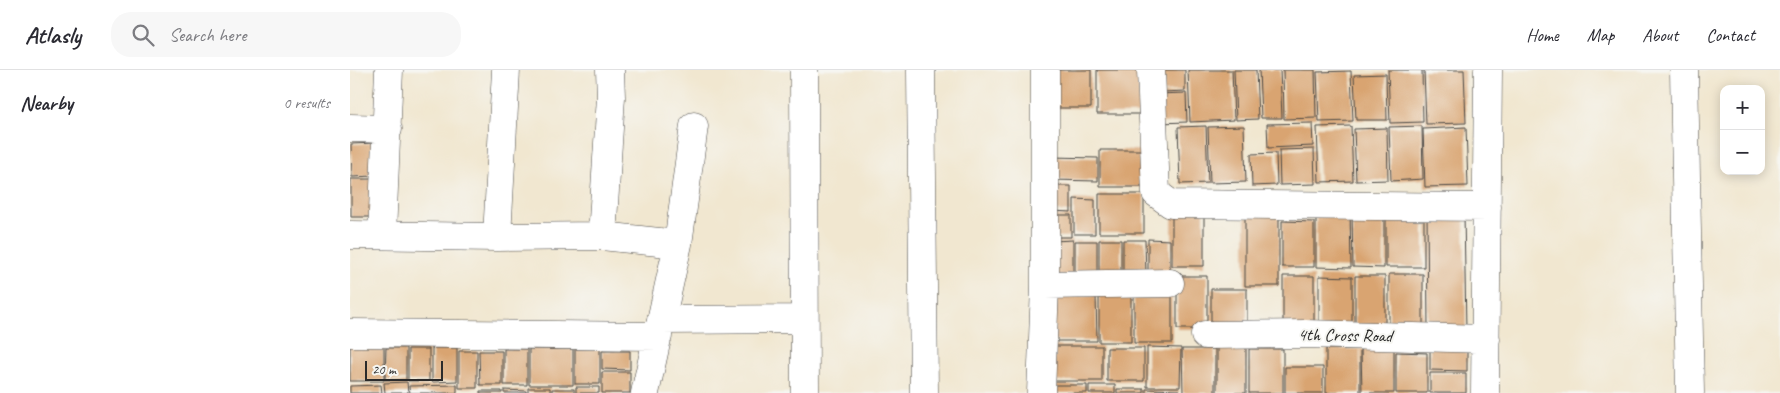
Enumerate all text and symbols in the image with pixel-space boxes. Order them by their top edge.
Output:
search box [111,12,461,57]
text: Atlasly [25,20,81,50]
icon: search [129,21,157,49]
text: Search here [169,23,246,47]
text: Home [1526,24,1559,46]
text: Map [1587,24,1614,46]
text: About [1642,24,1678,46]
text: Contact [1706,24,1755,46]
map controls [1720,85,1765,175]
button: + [1720,85,1765,130]
text: Nearby [20,90,73,116]
text: 0 results [283,93,330,113]
button: − [1720,130,1765,175]
street label: 4th Cross Road [1298,323,1395,347]
scale bar [365,358,442,381]
text: 20 m [372,361,396,378]

